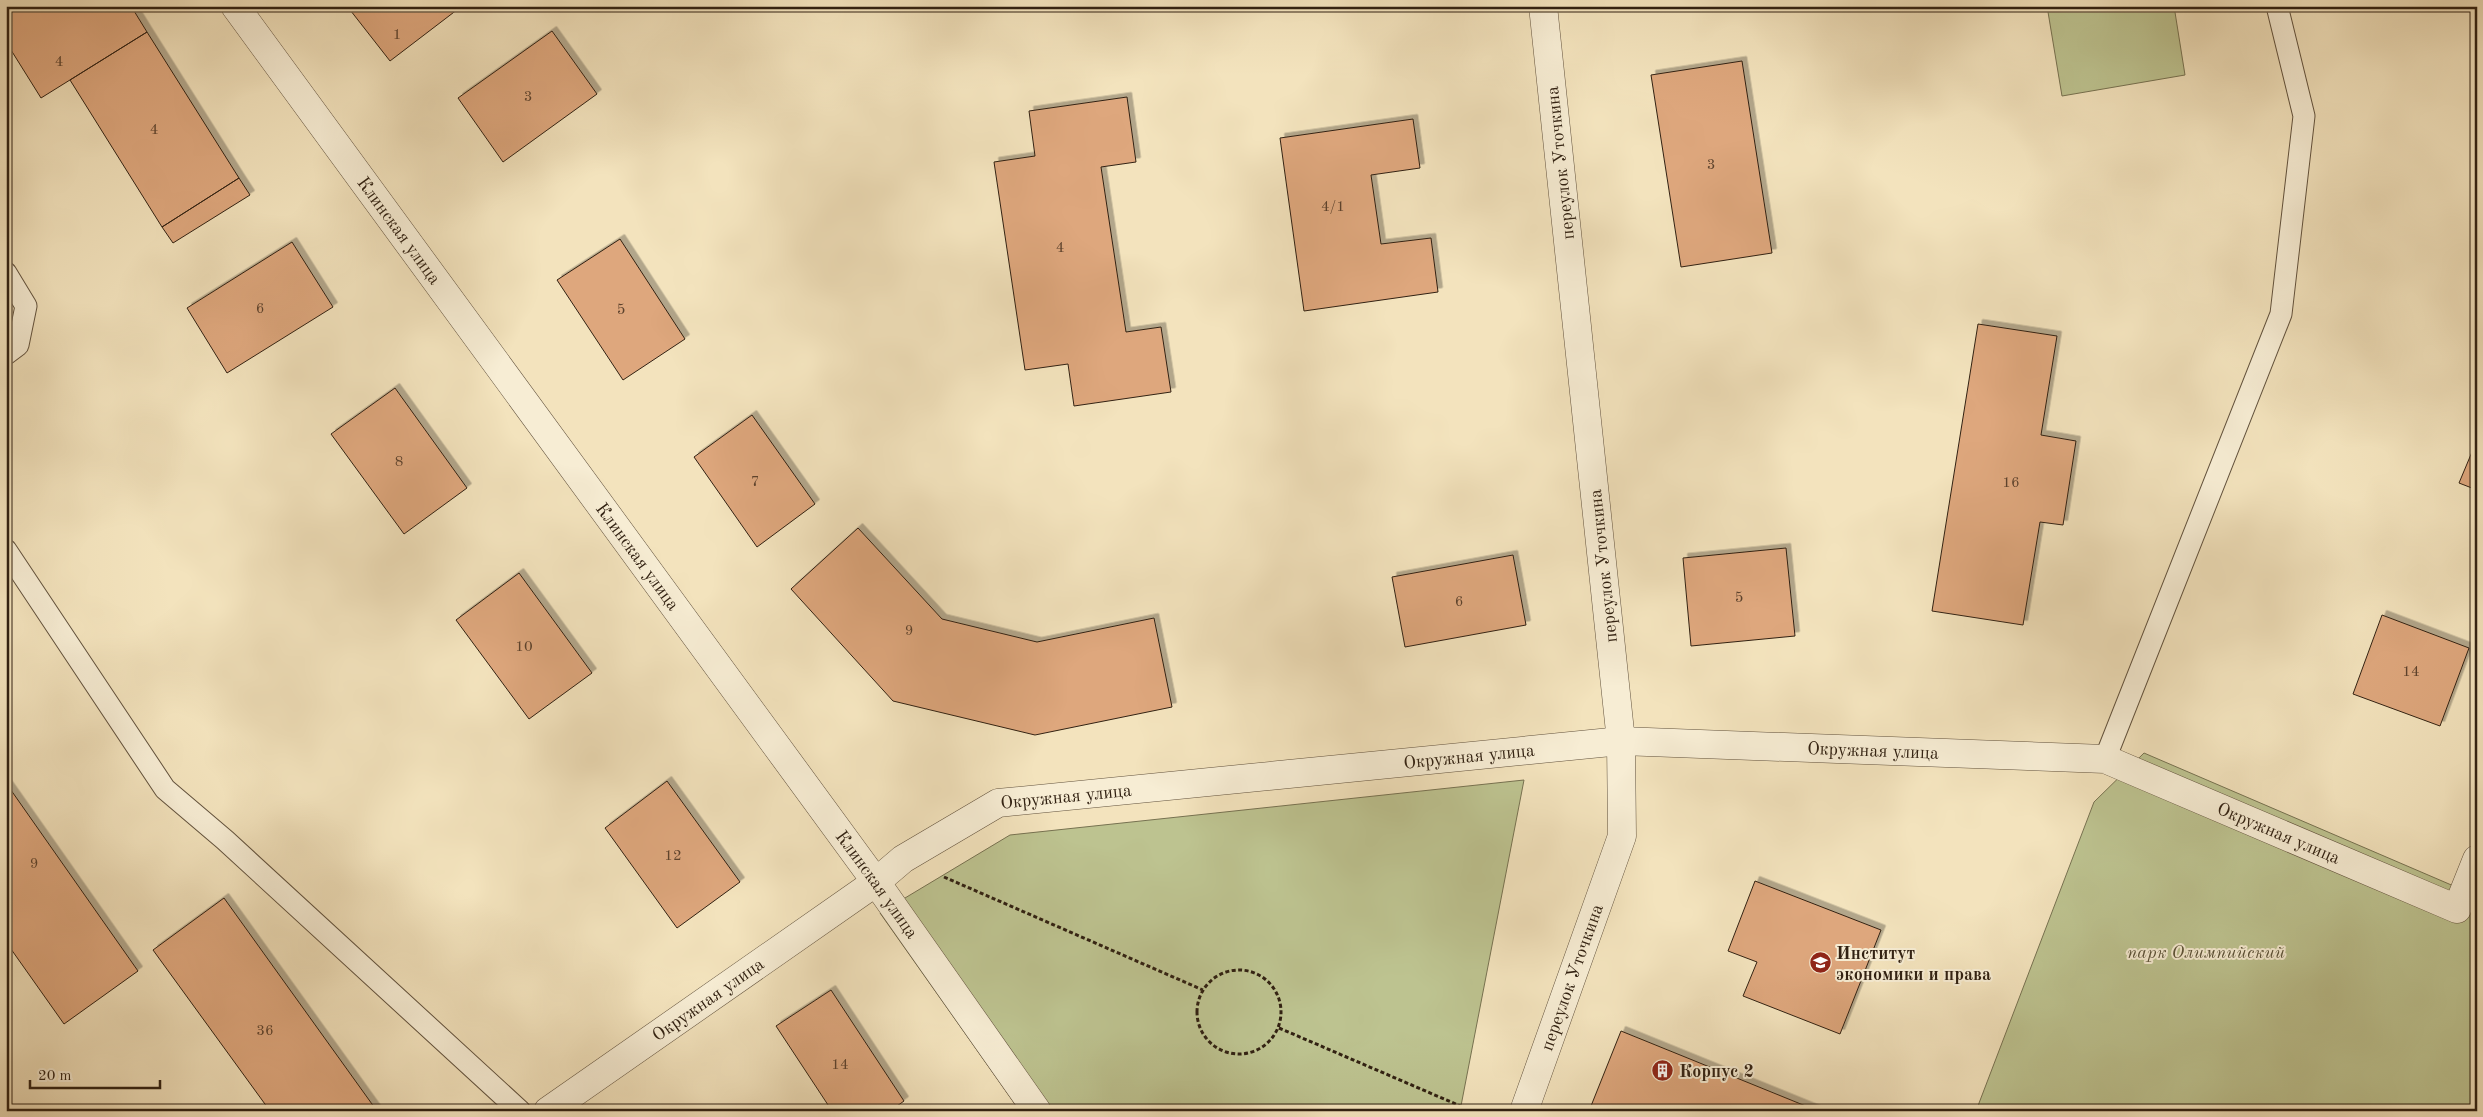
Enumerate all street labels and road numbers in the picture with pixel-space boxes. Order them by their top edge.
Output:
street label: переулок Уточкина [1544,85,1578,240]
street label: Клинская улица [353,174,443,288]
street label: переулок Уточкина [1587,488,1621,643]
street label: Клинская улица [592,500,682,614]
street label: Окружная улица [1807,740,1939,763]
street label: Окружная улица [1403,742,1536,773]
street label: Окружная улица [1000,782,1133,813]
street label: Окружная улица [2214,800,2343,868]
street label: Клинская улица [832,828,921,942]
street label: переулок Уточкина [1538,902,1607,1053]
street label: Окружная улица [649,955,768,1045]

